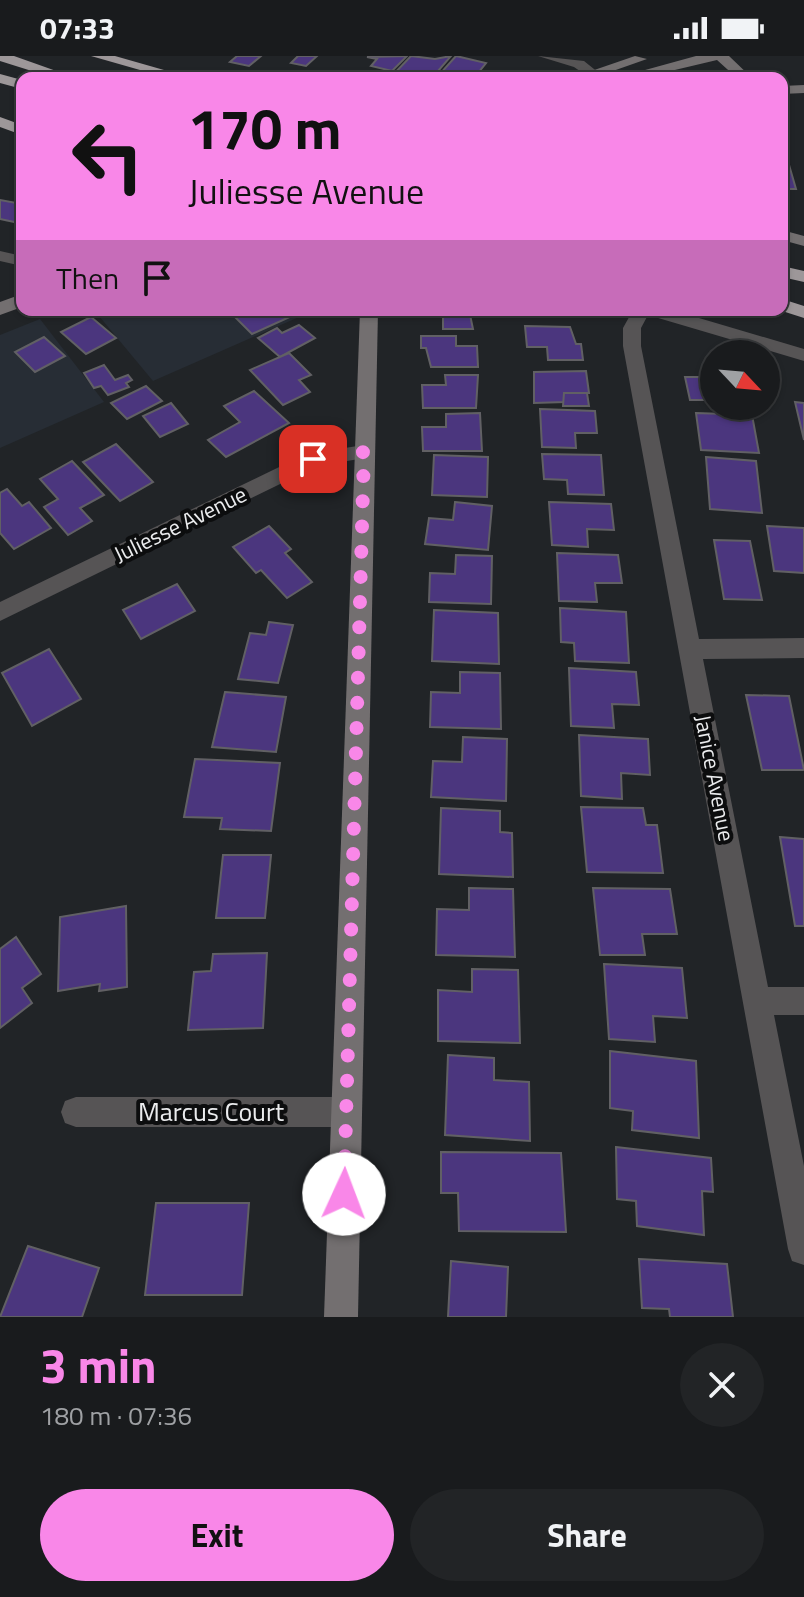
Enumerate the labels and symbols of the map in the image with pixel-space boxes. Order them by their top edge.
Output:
north arrow [700,340,780,420]
pin [279,425,347,493]
street label: Juliesse Avenue [108,477,252,571]
street label: Janice Avenue [686,712,744,844]
street label: Marcus Court [138,1092,284,1131]
position arrow [302,1152,386,1236]

